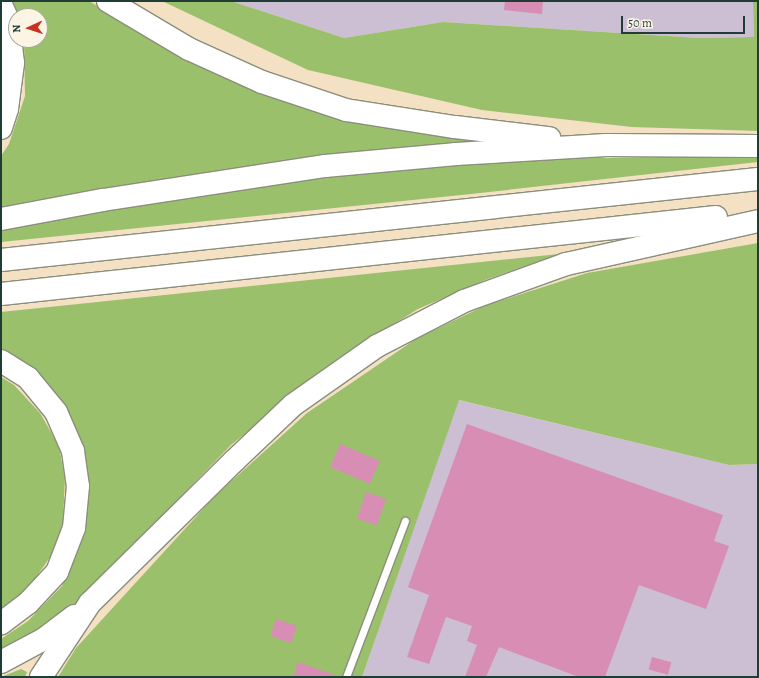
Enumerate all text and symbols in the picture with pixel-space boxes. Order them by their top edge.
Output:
north arrow [8,8,48,48]
scale bar [623,8,747,34]
text: 50 m [628,15,652,31]
text: N [9,24,24,33]

